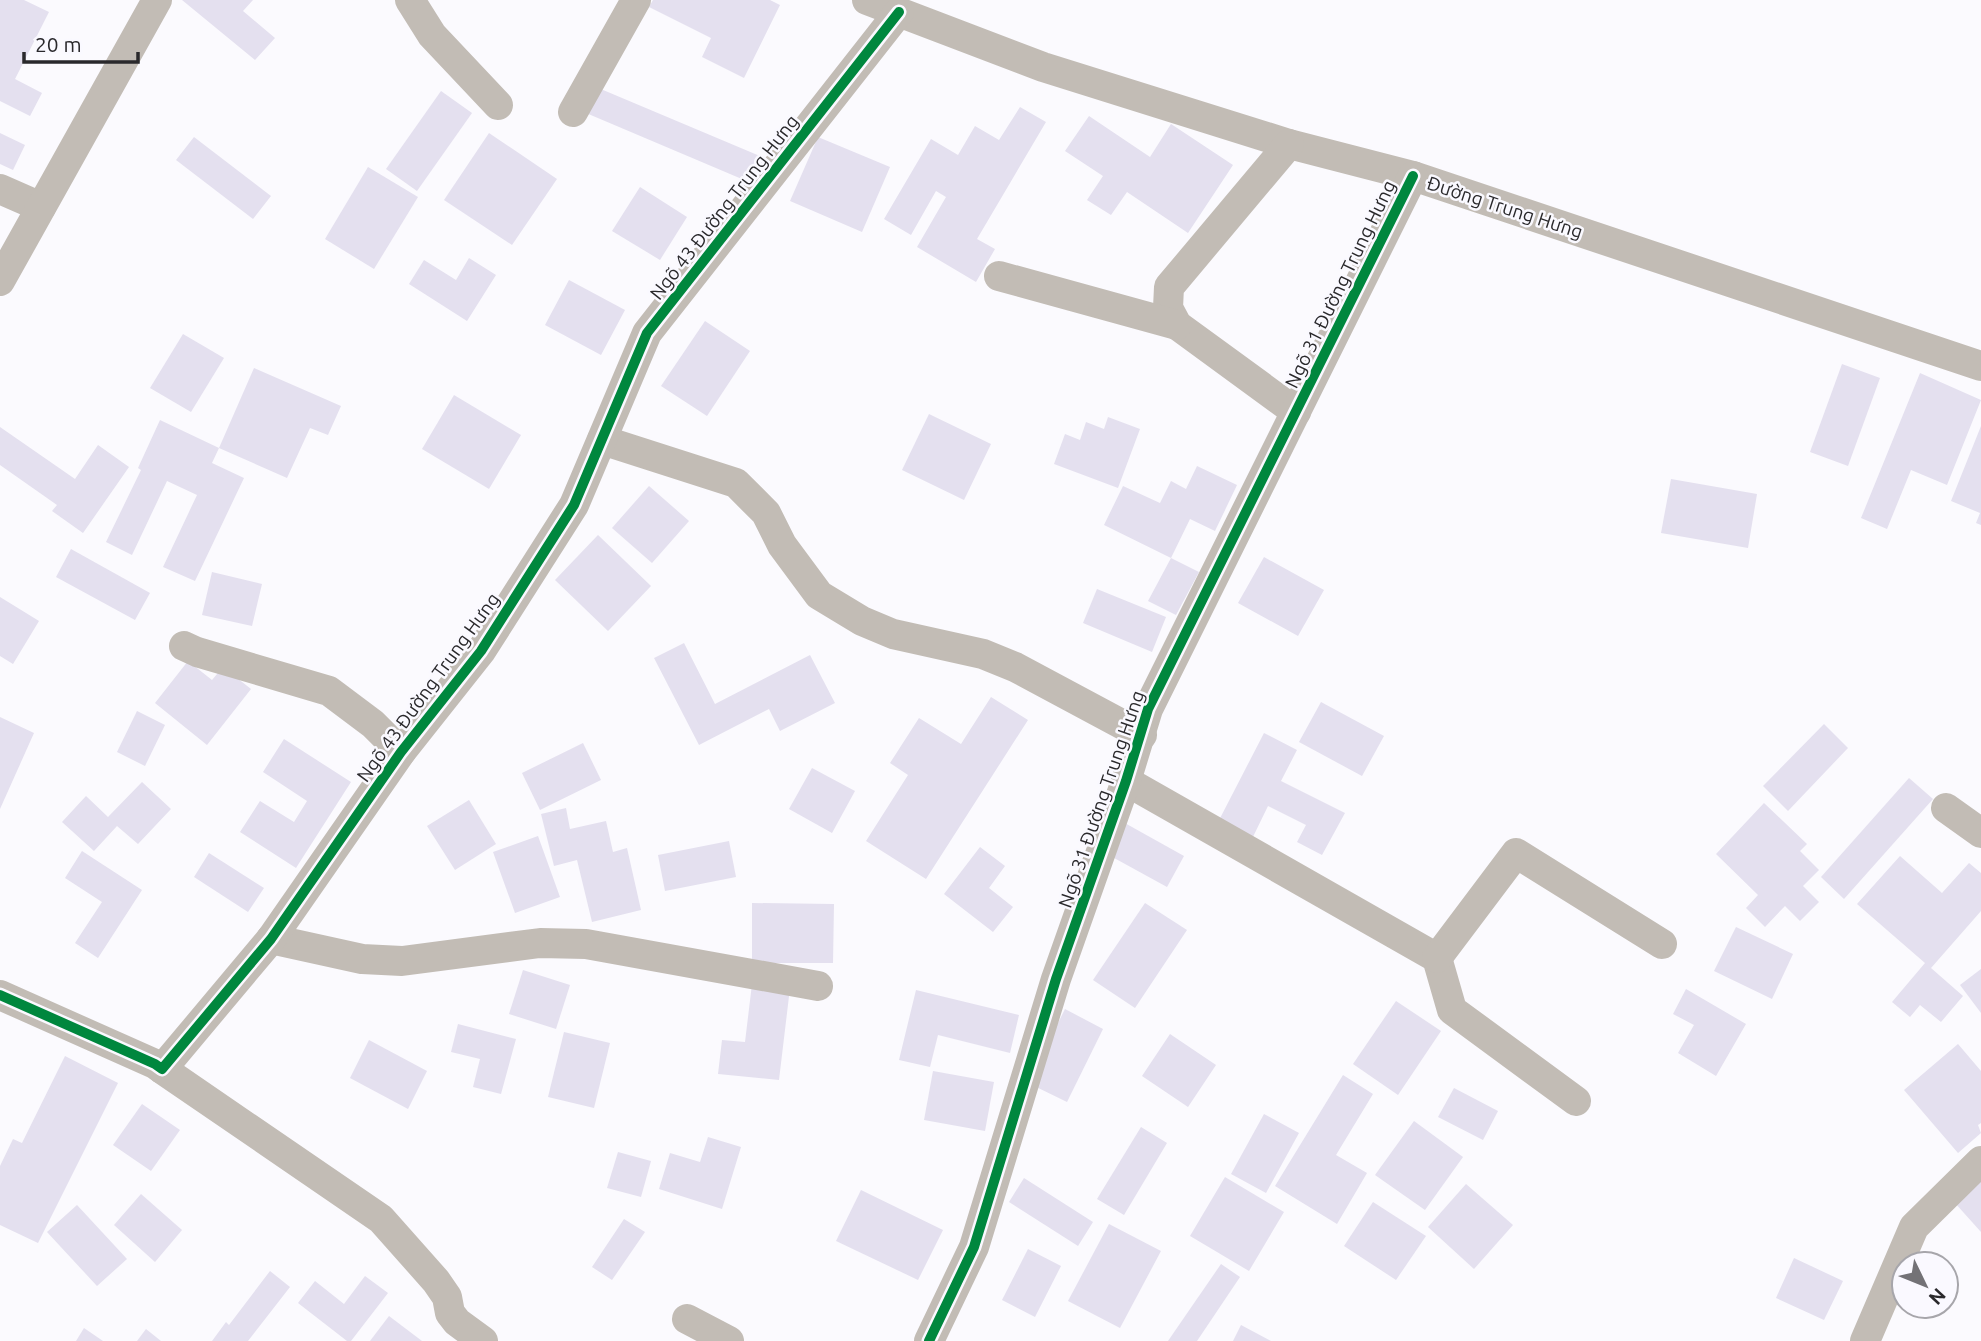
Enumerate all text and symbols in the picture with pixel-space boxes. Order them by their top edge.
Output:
scale bar [24,21,138,65]
text: 20 m [35,32,82,56]
street label: Ngõ 43 Đường Trung Hưng [645,110,803,304]
street label: Đường Trung Hưng [1424,171,1586,243]
street label: Ngõ 31 Đường Trung Hưng [1280,177,1400,391]
street label: Ngõ 43 Đường Trung Hưng [352,588,504,786]
street label: Ngõ 31 Đường Trung Hưng [1053,688,1149,910]
north arrow [1890,1250,1960,1320]
text: N [1925,1284,1950,1309]

